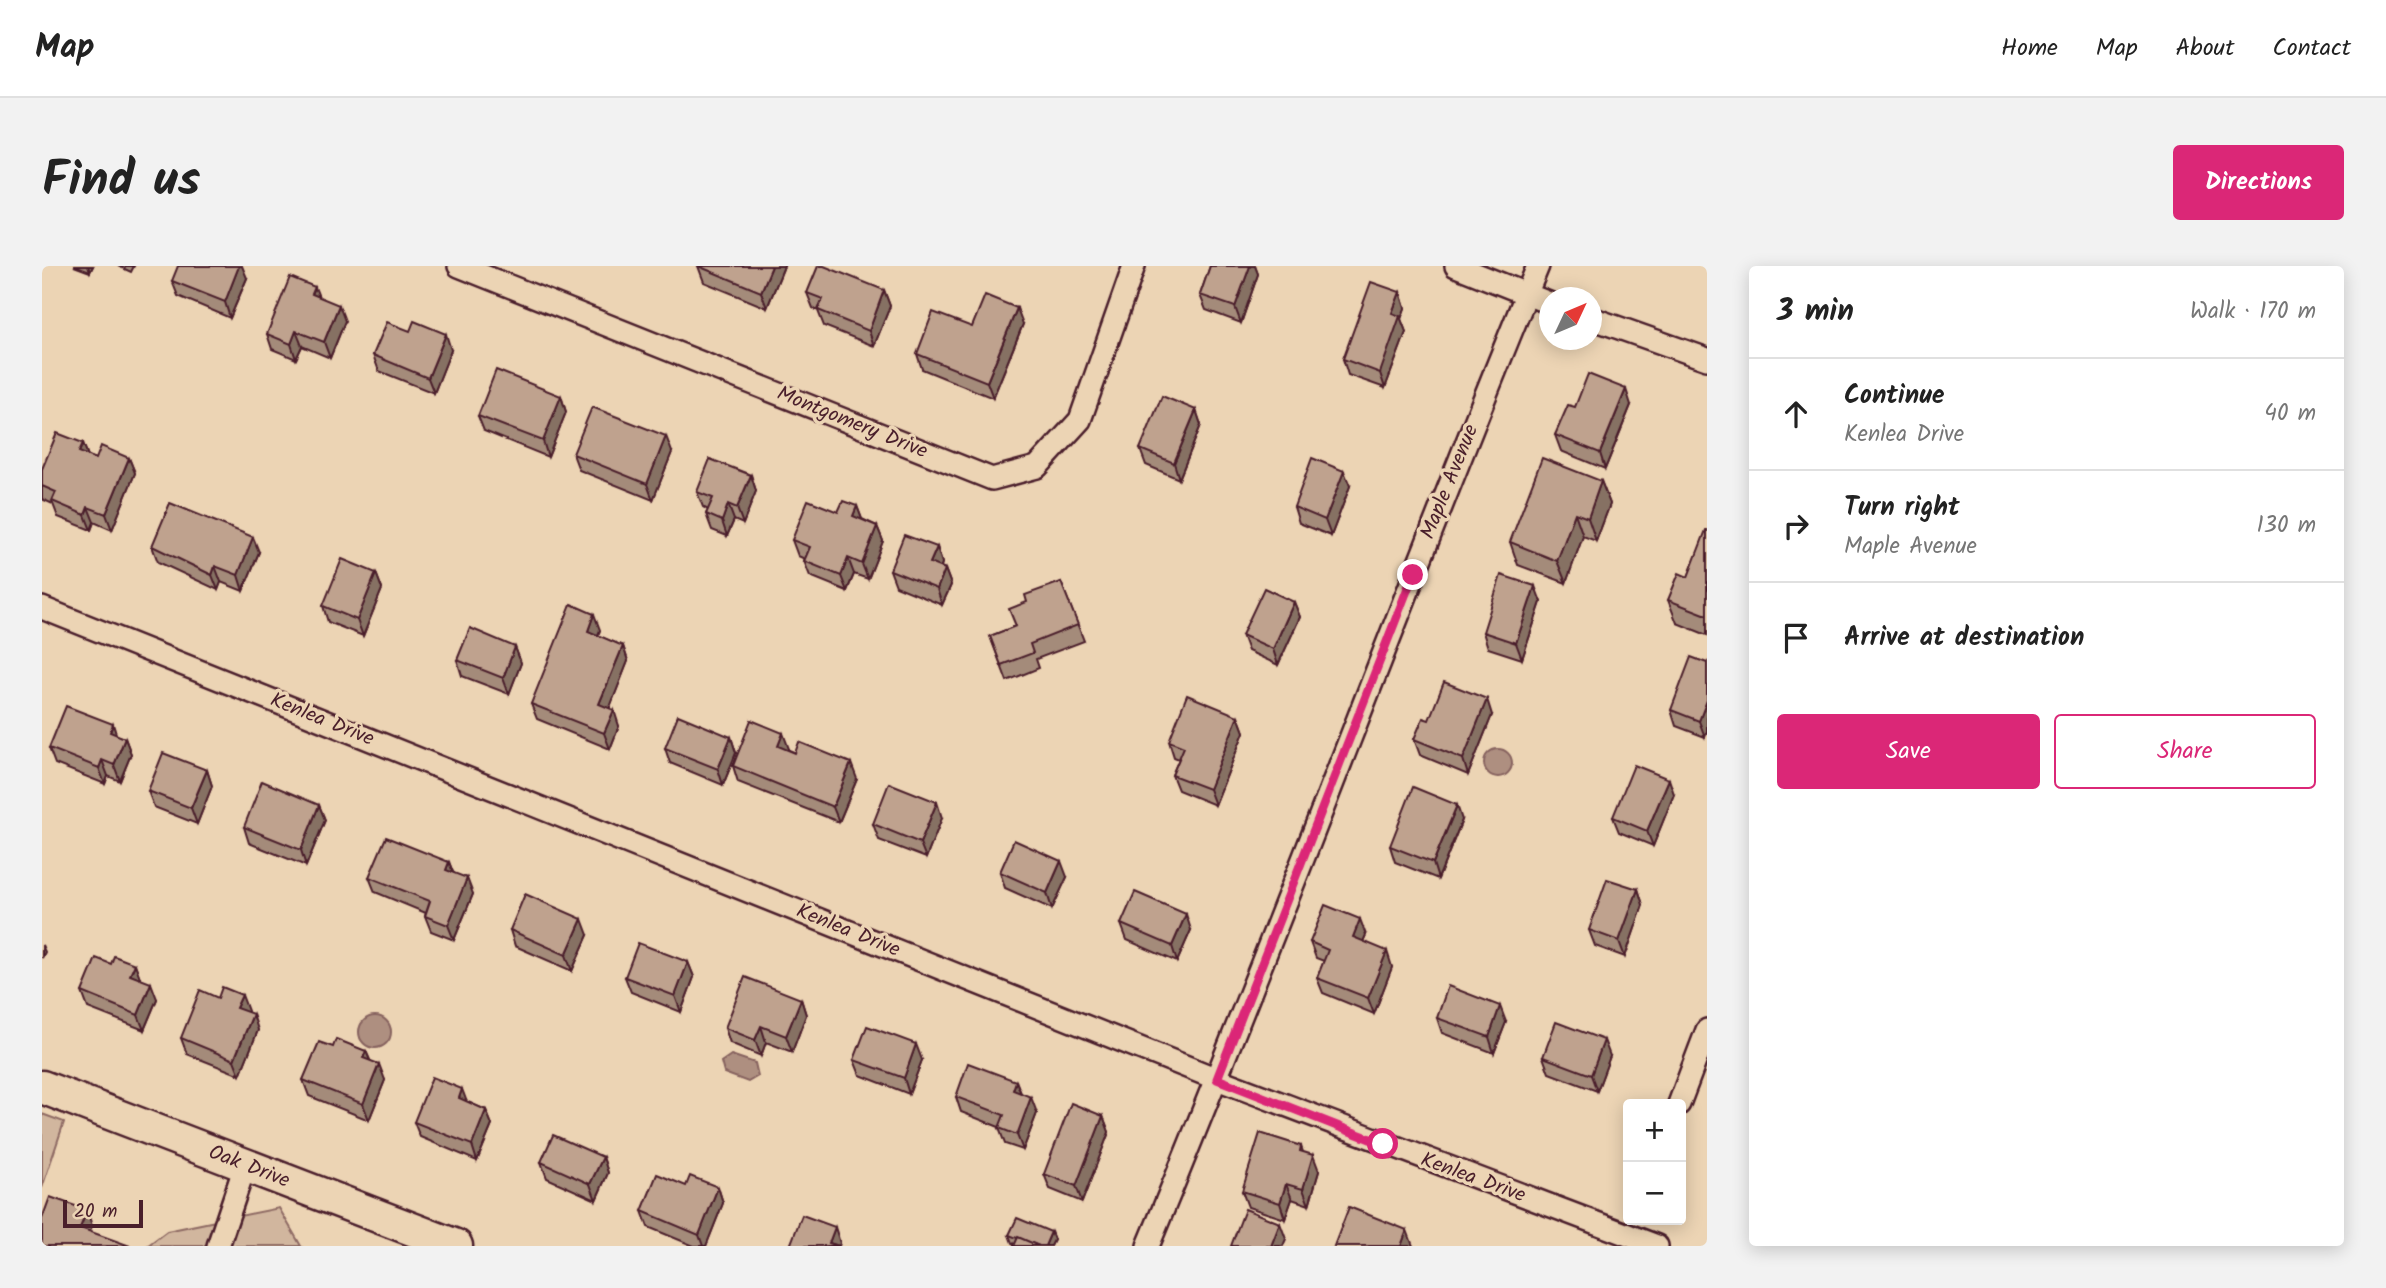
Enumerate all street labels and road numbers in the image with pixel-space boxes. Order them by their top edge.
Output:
street label: Montgomery Drive [772,378,933,468]
street label: Maple Avenue [1412,419,1488,544]
street label: Kenlea Drive [265,684,380,756]
street label: Kenlea Drive [791,895,906,967]
street label: Oak Drive [203,1136,295,1198]
street label: Kenlea Drive [1416,1144,1531,1212]

